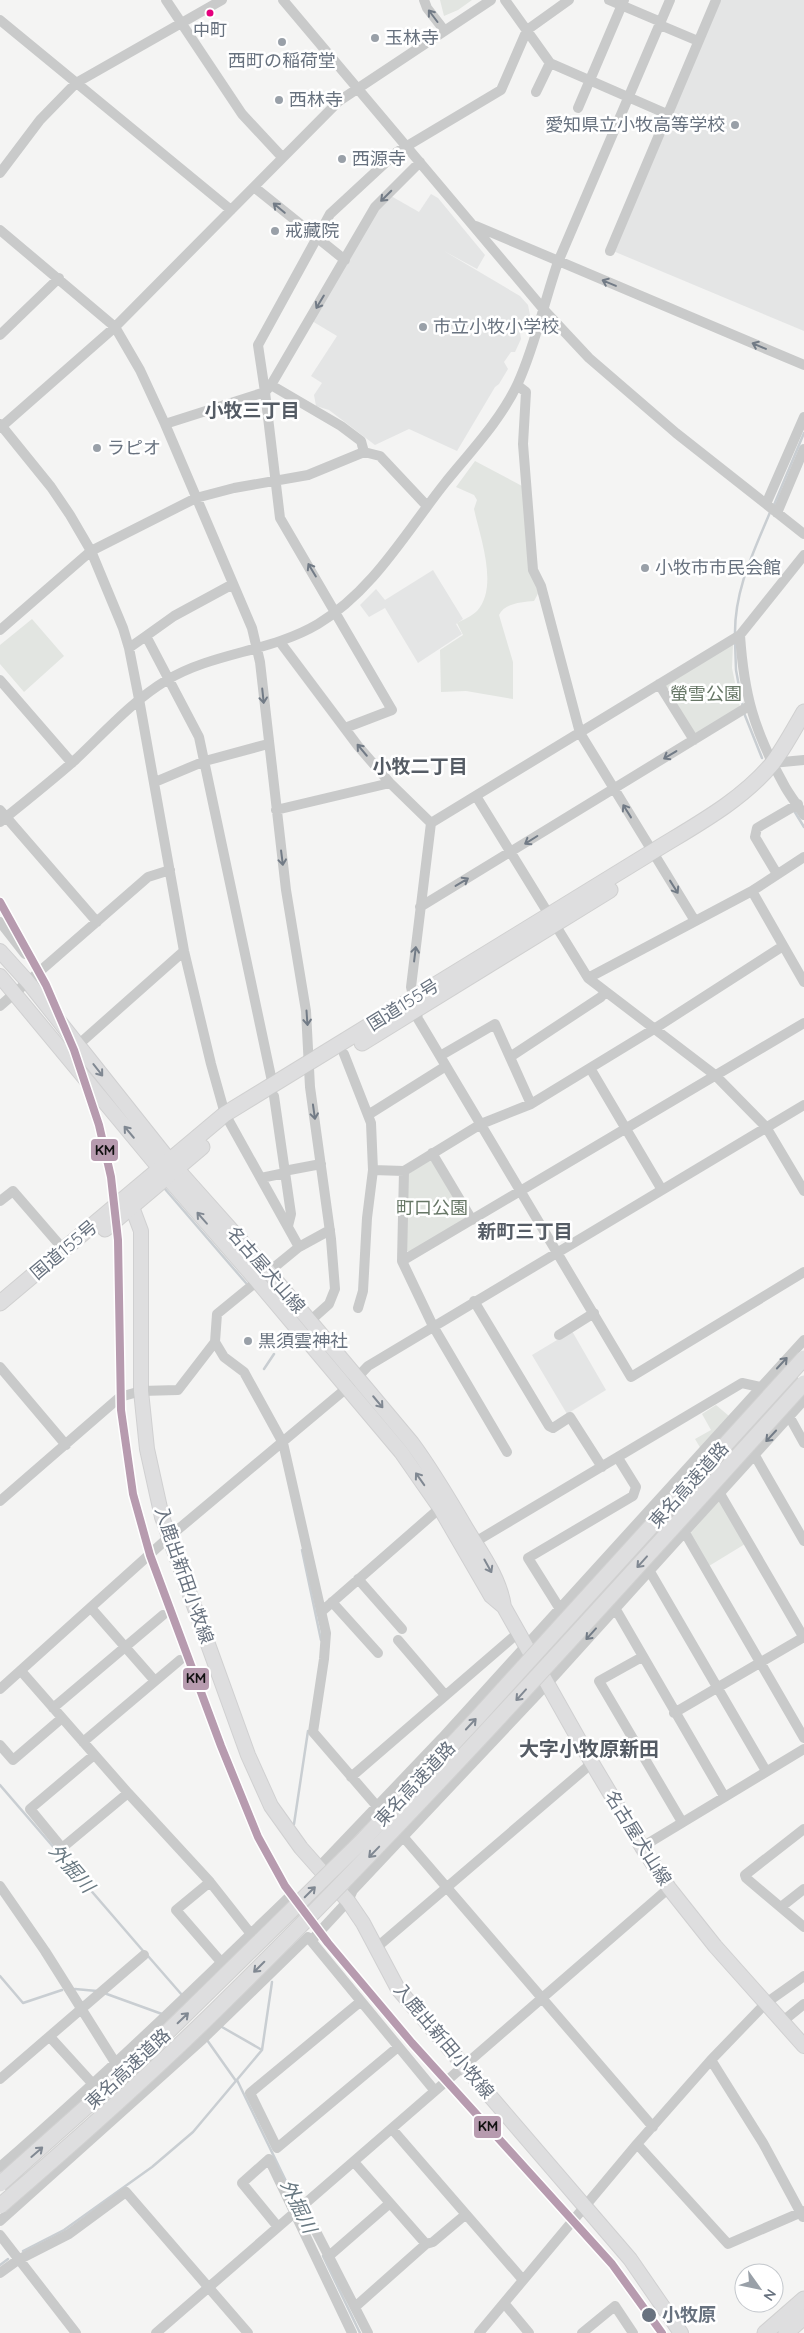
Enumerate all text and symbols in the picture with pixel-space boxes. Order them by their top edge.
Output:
marker: 中町 [205,8,215,18]
one-way arrow [427,10,438,23]
place label: 中町 [193,19,227,40]
place label: 玉林寺 [385,26,439,49]
marker: 玉林寺 [369,32,381,44]
marker: 西町の稲荷堂 [276,36,288,48]
place label: 西町の稲荷堂 [228,49,336,72]
place label: 西林寺 [289,88,343,111]
marker: 西林寺 [273,94,285,106]
place label: 愛知県立小牧高等学校 [545,113,725,136]
marker: 愛知県立小牧高等学校 [729,119,741,131]
place label: 西源寺 [352,147,406,170]
marker: 西源寺 [336,153,348,165]
one-way arrow [380,190,392,202]
one-way arrow [273,202,286,214]
place label: 戒藏院 [285,219,339,242]
marker: 戒藏院 [269,225,281,237]
one-way arrow [602,278,617,287]
one-way arrow [315,294,325,308]
place label: 市立小牧小学校 [433,315,559,338]
marker: 市立小牧小学校 [417,321,429,333]
one-way arrow [752,341,767,350]
district label: 小牧三丁目 [204,398,300,422]
place label: ラピオ [107,436,161,459]
marker: ラピオ [91,442,103,454]
place label: 小牧市市民会館 [655,556,781,579]
marker: 小牧市市民会館 [639,562,651,574]
one-way arrow [306,564,316,578]
park label: 螢雪公園 [670,682,742,705]
one-way arrow [258,688,268,704]
one-way arrow [356,743,367,756]
one-way arrow [663,751,677,761]
district label: 小牧二丁目 [372,754,468,778]
one-way arrow [621,804,631,818]
one-way arrow [525,836,539,846]
one-way arrow [277,849,287,865]
one-way arrow [455,877,469,887]
one-way arrow [669,879,679,893]
one-way arrow [410,946,420,962]
street label: 国道155号 [363,974,443,1036]
one-way arrow [302,1010,311,1026]
one-way arrow [92,1063,103,1076]
one-way arrow [309,1103,319,1119]
one-way arrow [123,1125,134,1138]
line badge: KM [90,1138,119,1162]
text: KM [95,1141,115,1159]
park label: 町口公園 [396,1196,468,1219]
one-way arrow [196,1211,208,1224]
street label: 国道155号 [26,1215,102,1284]
district label: 新町三丁目 [477,1219,573,1243]
street label: 名古屋犬山線 [222,1221,310,1318]
place label: 黒須雲神社 [258,1329,348,1352]
marker: 黒須雲神社 [242,1335,254,1347]
one-way arrow [776,1357,788,1370]
one-way arrow [373,1395,384,1408]
one-way arrow [765,1429,777,1442]
street label: 東名高速道路 [644,1437,733,1532]
one-way arrow [415,1472,425,1486]
street label: 入鹿出新田小牧線 [150,1503,219,1647]
one-way arrow [636,1555,648,1568]
one-way arrow [483,1558,493,1573]
one-way arrow [586,1628,597,1641]
line badge: KM [182,1667,210,1691]
text: KM [186,1669,206,1687]
one-way arrow [515,1688,527,1701]
one-way arrow [465,1718,477,1730]
street label: 東名高速道路 [369,1736,460,1831]
district label: 大字小牧原新田 [519,1736,659,1761]
street label: 名古屋犬山線 [600,1786,677,1890]
water label: 外掘川 [44,1839,101,1899]
one-way arrow [368,1845,380,1857]
one-way arrow [304,1886,317,1898]
one-way arrow [253,1961,265,1973]
street label: 入鹿出新田小牧線 [389,1978,499,2103]
one-way arrow [176,2013,188,2025]
street label: 東名高速道路 [80,2023,175,2114]
line badge: KM [473,2115,502,2139]
text: KM [478,2117,498,2135]
one-way arrow [30,2146,43,2157]
water label: 外掘川 [276,2175,323,2239]
north arrow [734,2263,784,2313]
text: N [760,2286,780,2304]
place label: 小牧原 [662,2303,716,2326]
marker: 小牧原 [640,2306,658,2324]

